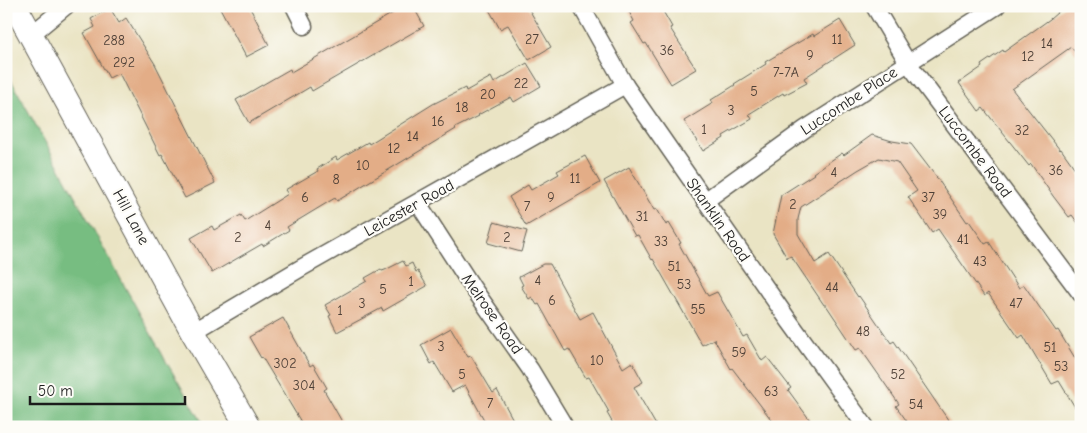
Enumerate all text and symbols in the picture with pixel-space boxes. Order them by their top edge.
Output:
house number: 27 [525,31,539,48]
house number: 11 [831,31,843,48]
house number: 288 [103,32,125,49]
house number: 14 [1041,35,1053,52]
house number: 36 [660,42,674,59]
house number: 9 [806,47,814,64]
house number: 12 [1022,48,1034,65]
house number: 292 [113,54,135,71]
street label: Luccombe Place [797,63,901,139]
house number: 7-7A [773,64,799,81]
house number: 22 [514,75,528,92]
house number: 5 [750,83,758,100]
house number: 20 [480,86,496,103]
house number: 18 [456,99,468,116]
house number: 3 [727,102,735,119]
street label: Luccombe Road [935,103,1015,201]
house number: 16 [431,113,445,130]
house number: 1 [701,121,707,138]
house number: 32 [1015,122,1029,139]
house number: 14 [407,128,419,145]
house number: 12 [388,140,400,157]
house number: 10 [356,157,370,174]
house number: 36 [1049,162,1063,179]
house number: 4 [831,164,838,181]
house number: 11 [569,170,581,187]
house number: 8 [332,171,340,188]
street label: Shanklin Road [682,175,754,265]
street label: Leicester Road [361,176,457,240]
street label: Hill Lane [109,186,153,248]
house number: 6 [301,189,309,206]
house number: 9 [547,189,555,206]
house number: 37 [921,189,935,206]
house number: 2 [789,196,797,213]
house number: 7 [524,198,531,215]
house number: 39 [933,206,947,223]
house number: 31 [636,208,648,225]
house number: 4 [265,217,272,234]
house number: 2 [234,229,242,246]
house number: 2 [503,229,511,246]
house number: 41 [957,231,969,248]
house number: 33 [654,233,668,250]
house number: 43 [973,253,987,270]
house number: 51 [667,258,681,275]
street label: Melrose Road [458,270,526,358]
house number: 4 [535,272,542,289]
house number: 1 [408,273,414,290]
house number: 53 [677,276,691,293]
house number: 44 [825,279,839,296]
house number: 5 [379,281,387,298]
house number: 6 [548,292,556,309]
house number: 3 [358,295,366,312]
house number: 47 [1009,295,1023,312]
house number: 55 [690,301,706,318]
house number: 1 [337,302,343,319]
house number: 48 [856,323,870,340]
house number: 3 [437,338,445,355]
house number: 51 [1043,339,1057,356]
house number: 59 [731,344,747,361]
house number: 10 [590,352,604,369]
house number: 302 [274,355,296,372]
house number: 53 [1054,358,1068,375]
house number: 5 [458,366,466,383]
house number: 52 [891,366,905,383]
scale bar [30,373,185,405]
house number: 304 [293,377,315,394]
text: 50 m [38,382,73,400]
house number: 63 [764,383,778,400]
house number: 7 [487,395,494,412]
house number: 54 [909,396,923,413]

